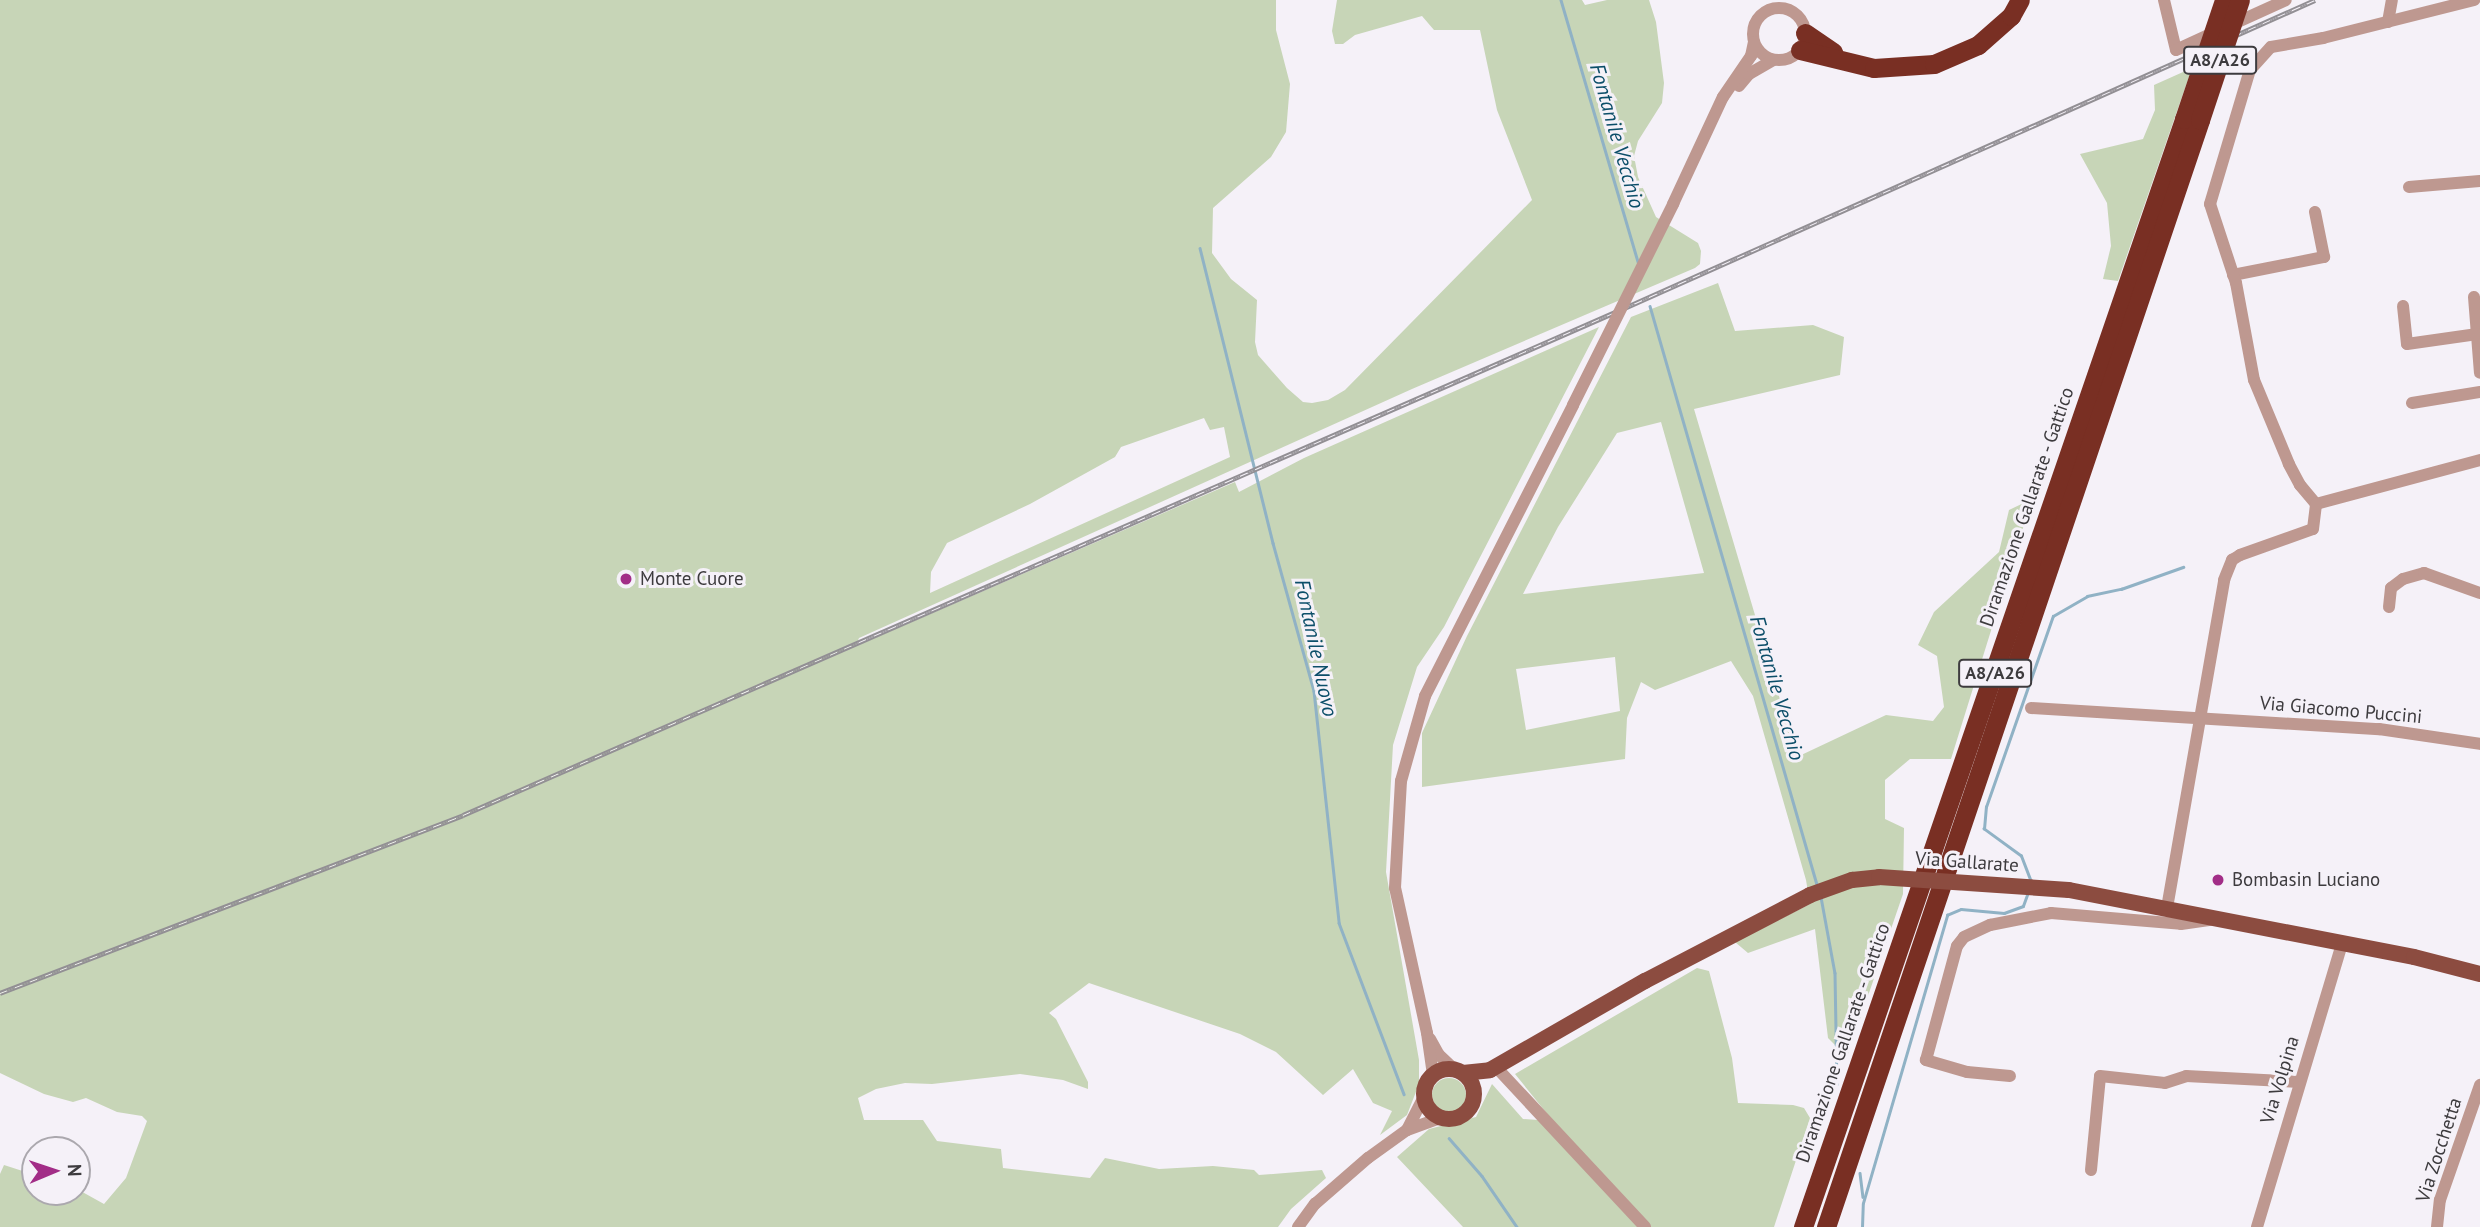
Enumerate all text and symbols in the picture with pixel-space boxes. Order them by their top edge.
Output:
road number: A8/A26 [2182,46,2258,74]
water label: Fontanile Vecchio [1584,60,1650,212]
street label: Diramazione Gallarate - Gattico [1975,383,2079,631]
place label: Monte Cuore [640,568,744,590]
marker: Monte Cuore [618,571,634,587]
water label: Fontanile Nuovo [1289,577,1343,719]
water label: Fontanile Vecchio [1744,612,1810,764]
road number: A8/A26 [1956,658,2034,688]
street label: Via Giacomo Puccini [2259,692,2423,728]
street label: Via Gallarate [1914,847,2020,877]
place label: Bombasin Luciano [2232,869,2380,891]
marker: Bombasin Luciano [2210,872,2226,888]
street label: Diramazione Gallarate - Gattico [1791,919,1895,1167]
street label: Via Volpina [2256,1033,2304,1127]
street label: Via Zocchetta [2411,1095,2467,1205]
north arrow [21,1136,91,1206]
text: N [63,1164,87,1177]

